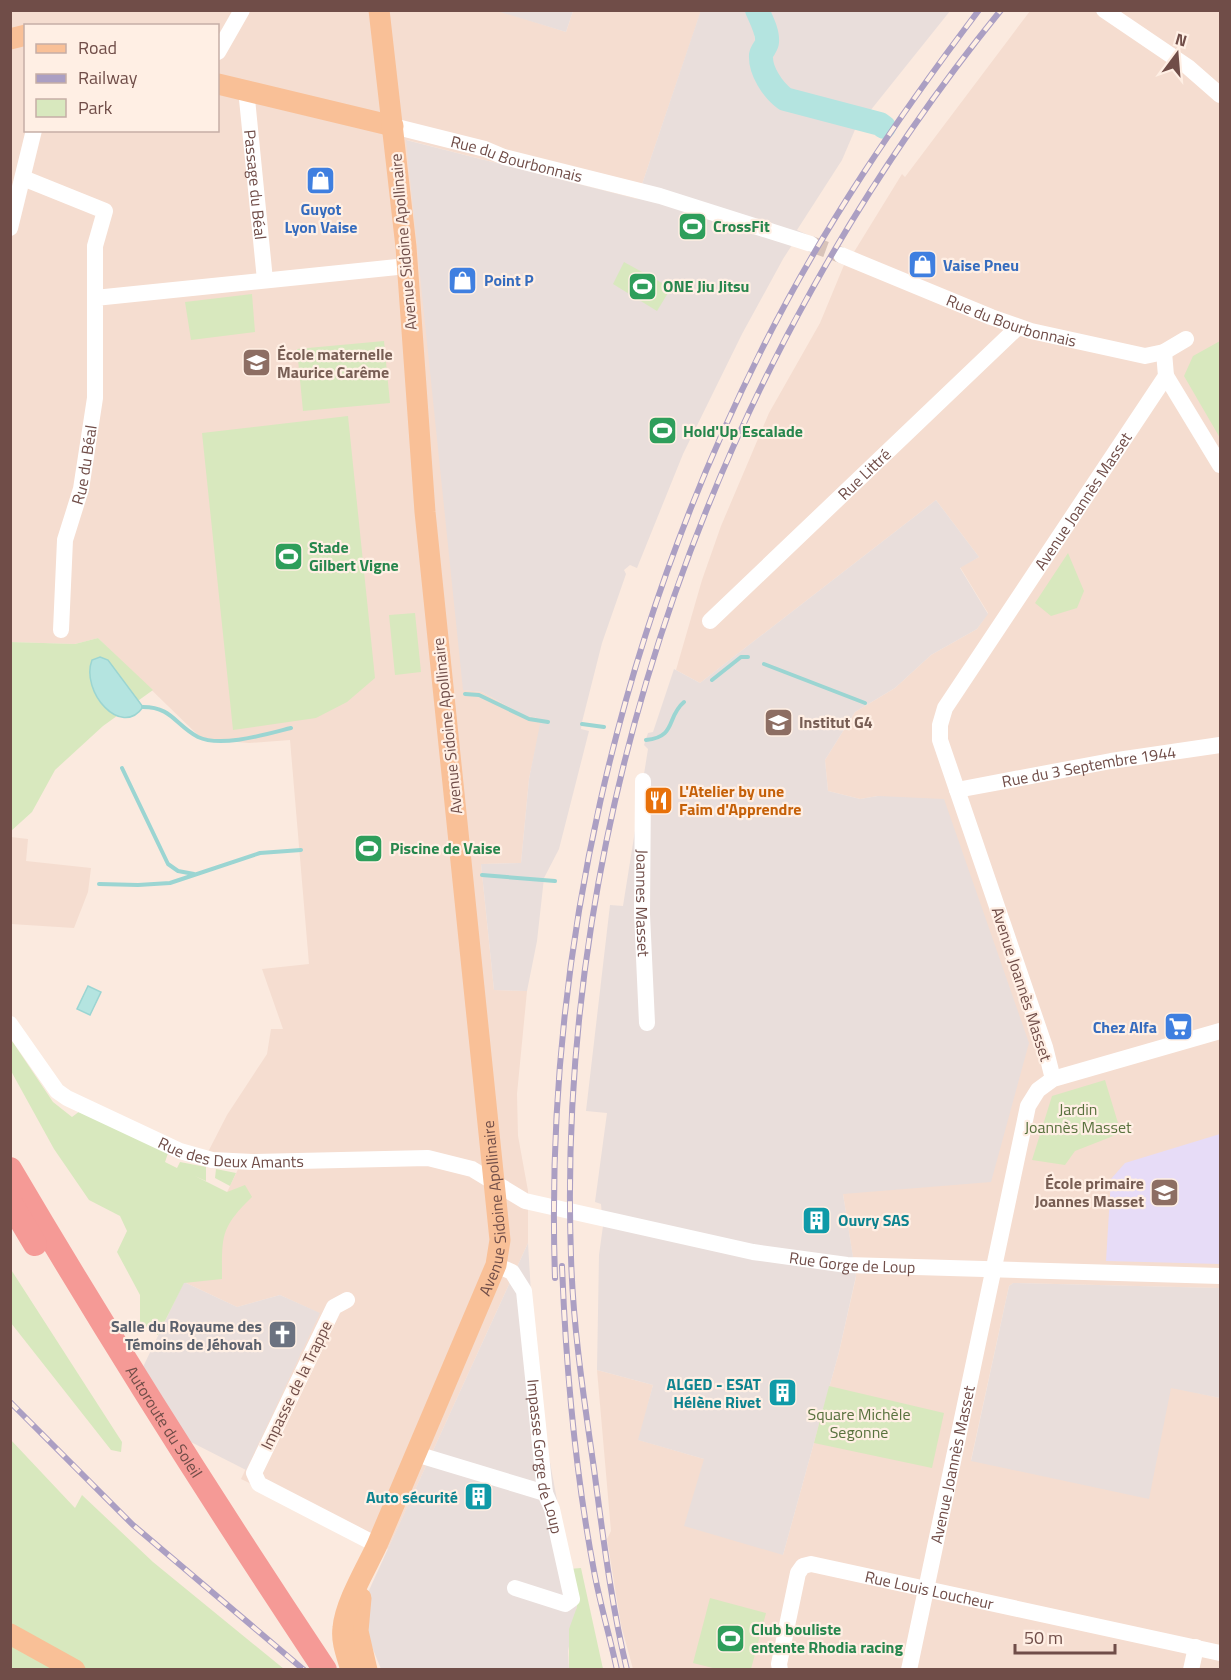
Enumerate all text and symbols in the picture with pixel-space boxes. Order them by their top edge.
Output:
legend [24,24,219,132]
north arrow [1147,24,1207,84]
text: N [1172,27,1190,53]
text: Road [78,34,117,61]
text: Railway [78,64,138,91]
text: Park [78,94,113,121]
street label: Passage du Béal [238,128,273,241]
street label: Rue du Bourbonnais [448,129,585,188]
street label: Avenue Sidoine Apollinaire [383,153,423,331]
shop icon: Guyot Lyon Vaise [305,165,337,197]
place label: Guyot Lyon Vaise [284,197,358,239]
sports icon: CrossFit [676,210,708,242]
place label: CrossFit [713,214,770,238]
shop icon: Vaise Pneu [906,249,938,281]
place label: Vaise Pneu [943,253,1019,277]
shop icon: Point P [447,264,479,296]
place label: Point P [484,268,534,292]
sports icon: ONE Jiu Jitsu [626,270,658,302]
place label: ONE Jiu Jitsu [663,274,749,298]
street label: Rue du Bourbonnais [943,288,1079,353]
place label: École maternelle Maurice Carême [277,342,393,384]
school or university icon: École maternelle Maurice Carême [240,347,272,379]
sports icon: Hold'Up Escalade [646,415,678,447]
place label: Hold'Up Escalade [683,419,803,443]
street label: Rue du Béal [65,423,103,507]
street label: Avenue Joannès Masset [1028,427,1138,575]
street label: Rue Littré [832,443,896,505]
place label: Stade Gilbert Vigne [309,535,399,577]
sports icon: Stade Gilbert Vigne [272,540,304,572]
street label: Avenue Sidoine Apollinaire [426,637,468,815]
school or university icon: Institut G4 [762,706,794,738]
place label: Institut G4 [799,710,873,734]
street label: Rue du 3 Septembre 1944 [1000,740,1178,793]
place label: L'Atelier by une Faim d'Apprendre [679,779,802,821]
restaurant icon: L'Atelier by une Faim d'Apprendre [642,784,674,816]
sports icon: Piscine de Vaise [353,832,385,864]
place label: Piscine de Vaise [390,836,501,860]
street label: Joannes Masset [630,849,656,958]
street label: Avenue Joannès Masset [986,904,1058,1065]
supermarket icon: Chez Alfa [1162,1011,1194,1043]
place label: Chez Alfa [1093,1015,1157,1039]
park label: Jardin Joannès Masset [1024,1097,1132,1139]
street label: Avenue Sidoine Apollinaire [472,1119,512,1299]
street label: Rue des Deux Amants [154,1130,304,1174]
place label: École primaire Joannes Masset [1035,1171,1144,1213]
school or university icon: École primaire Joannes Masset [1149,1176,1181,1208]
building icon: Ouvry SAS [801,1204,833,1236]
place label: Ouvry SAS [838,1208,910,1232]
street label: Rue Gorge de Loup [788,1245,916,1279]
place label: Salle du Royaume des Témoins de Jéhovah [111,1314,262,1356]
street label: Impasse de la Trappe [254,1316,338,1454]
church icon: Salle du Royaume des Témoins de Jéhovah [267,1319,299,1351]
street label: Autoroute du Soleil [120,1361,209,1482]
place label: ALGED - ESAT Hélène Rivet [667,1372,762,1414]
building icon: ALGED - ESAT Hélène Rivet [766,1377,798,1409]
street label: Impasse Gorge de Loup [521,1378,569,1536]
street label: Avenue Joannès Masset [924,1383,981,1546]
park label: Square Michèle Segonne [808,1402,910,1444]
building icon: Auto sécurité [463,1481,495,1513]
place label: Auto sécurité [366,1485,458,1509]
street label: Rue Louis Loucheur [863,1564,996,1616]
place label: Club bouliste entente Rhodia racing [751,1617,903,1659]
scale bar [1015,1617,1116,1655]
sports icon: Club bouliste entente Rhodia racing [714,1622,746,1654]
text: 50 m [1024,1624,1063,1651]

